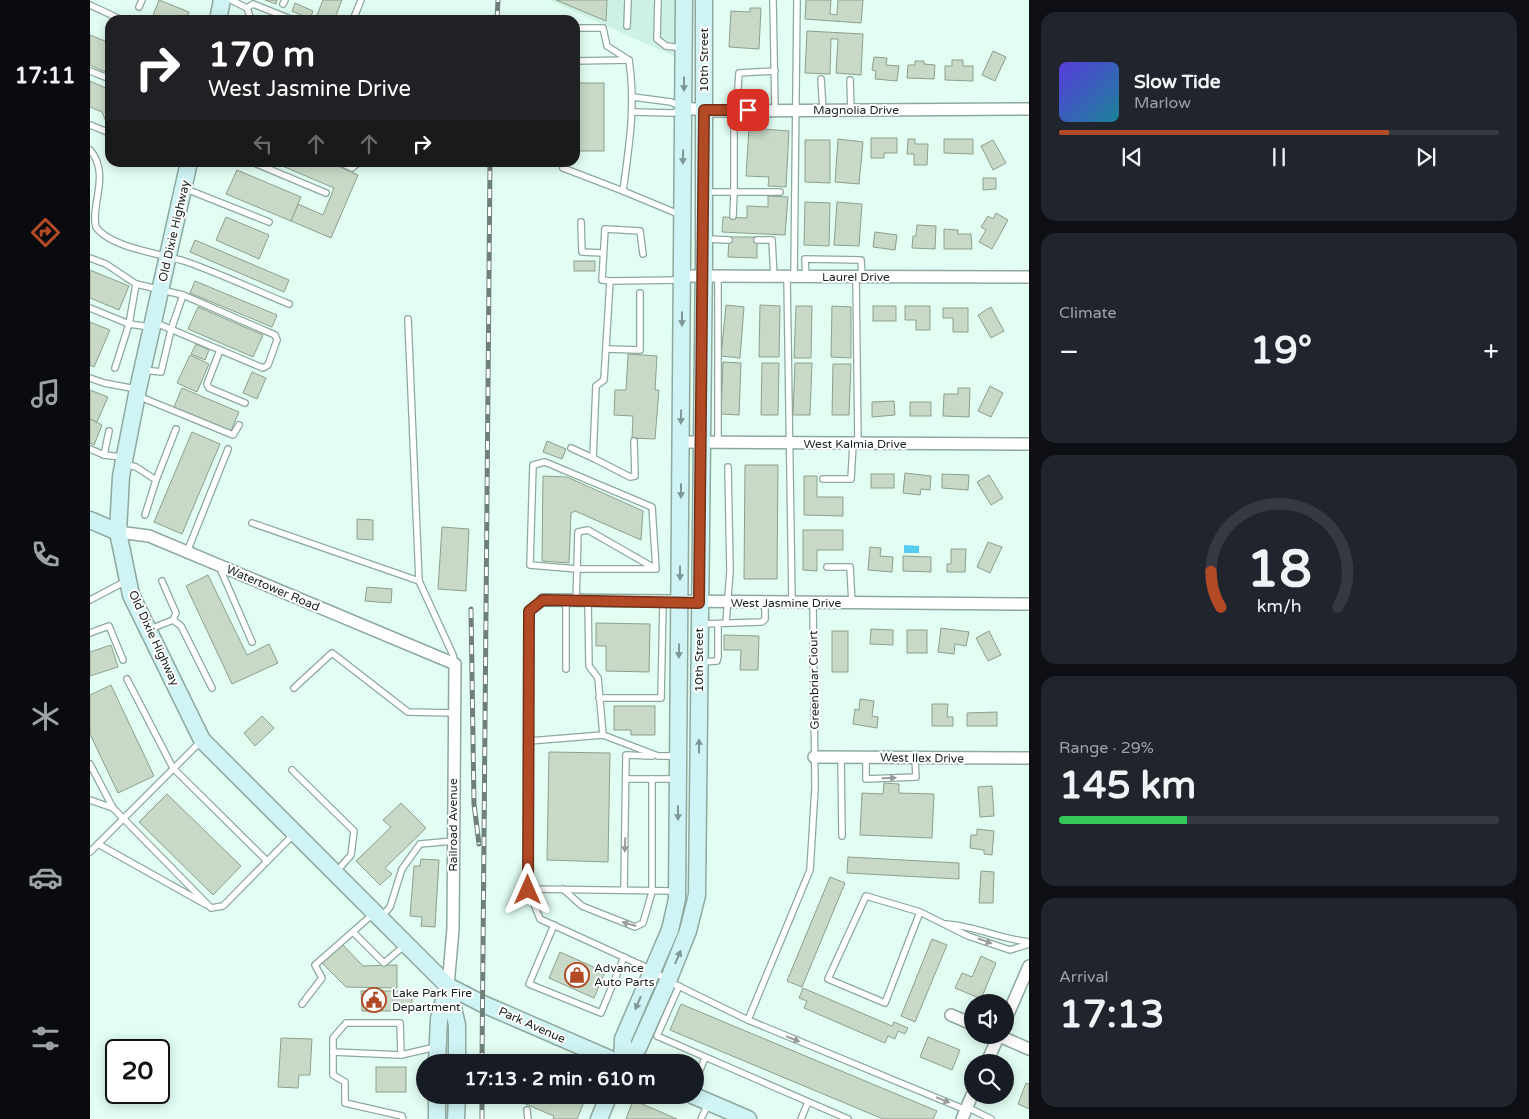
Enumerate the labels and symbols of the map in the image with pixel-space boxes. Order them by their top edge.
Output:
street label: 10th Street [697,27,711,92]
one-way arrow [680,76,688,92]
pin [727,89,769,131]
street label: Magnolia Drive [813,103,899,117]
one-way arrow [679,149,687,165]
street label: Old Dixie Highway [156,178,193,283]
street label: Laurel Drive [822,270,890,284]
one-way arrow [678,312,686,328]
one-way arrow [677,409,685,425]
street label: West Kalmia Drive [804,437,907,451]
one-way arrow [677,483,685,499]
street label: Watertower Road [224,562,322,614]
one-way arrow [676,565,684,581]
street label: Old Dixie Highway [126,588,183,688]
street label: West Jasmine Drive [731,596,842,610]
street label: 10th Street [692,627,706,692]
street label: Greenbriar Ciourt [806,630,822,730]
one-way arrow [675,643,683,659]
one-way arrow [695,737,703,753]
street label: West Ilex Drive [880,750,964,766]
one-way arrow [882,774,898,782]
street label: Railroad Avenue [446,778,460,872]
one-way arrow [674,806,682,822]
one-way arrow [621,837,629,853]
position arrow [501,863,553,915]
one-way arrow [621,920,636,928]
one-way arrow [977,938,992,945]
one-way arrow [674,950,682,964]
place label: Advance Auto Parts [594,961,655,989]
shop icon: Advance Auto Parts [564,962,590,988]
place label: Lake Park Fire Department [392,986,472,1014]
public building icon: Lake Park Fire Department [361,987,387,1013]
one-way arrow [634,996,642,1010]
street label: Park Avenue [496,1004,568,1046]
one-way arrow [786,1035,800,1043]
speed limit sign: 20 [105,1039,170,1104]
one-way arrow [936,1097,950,1105]

